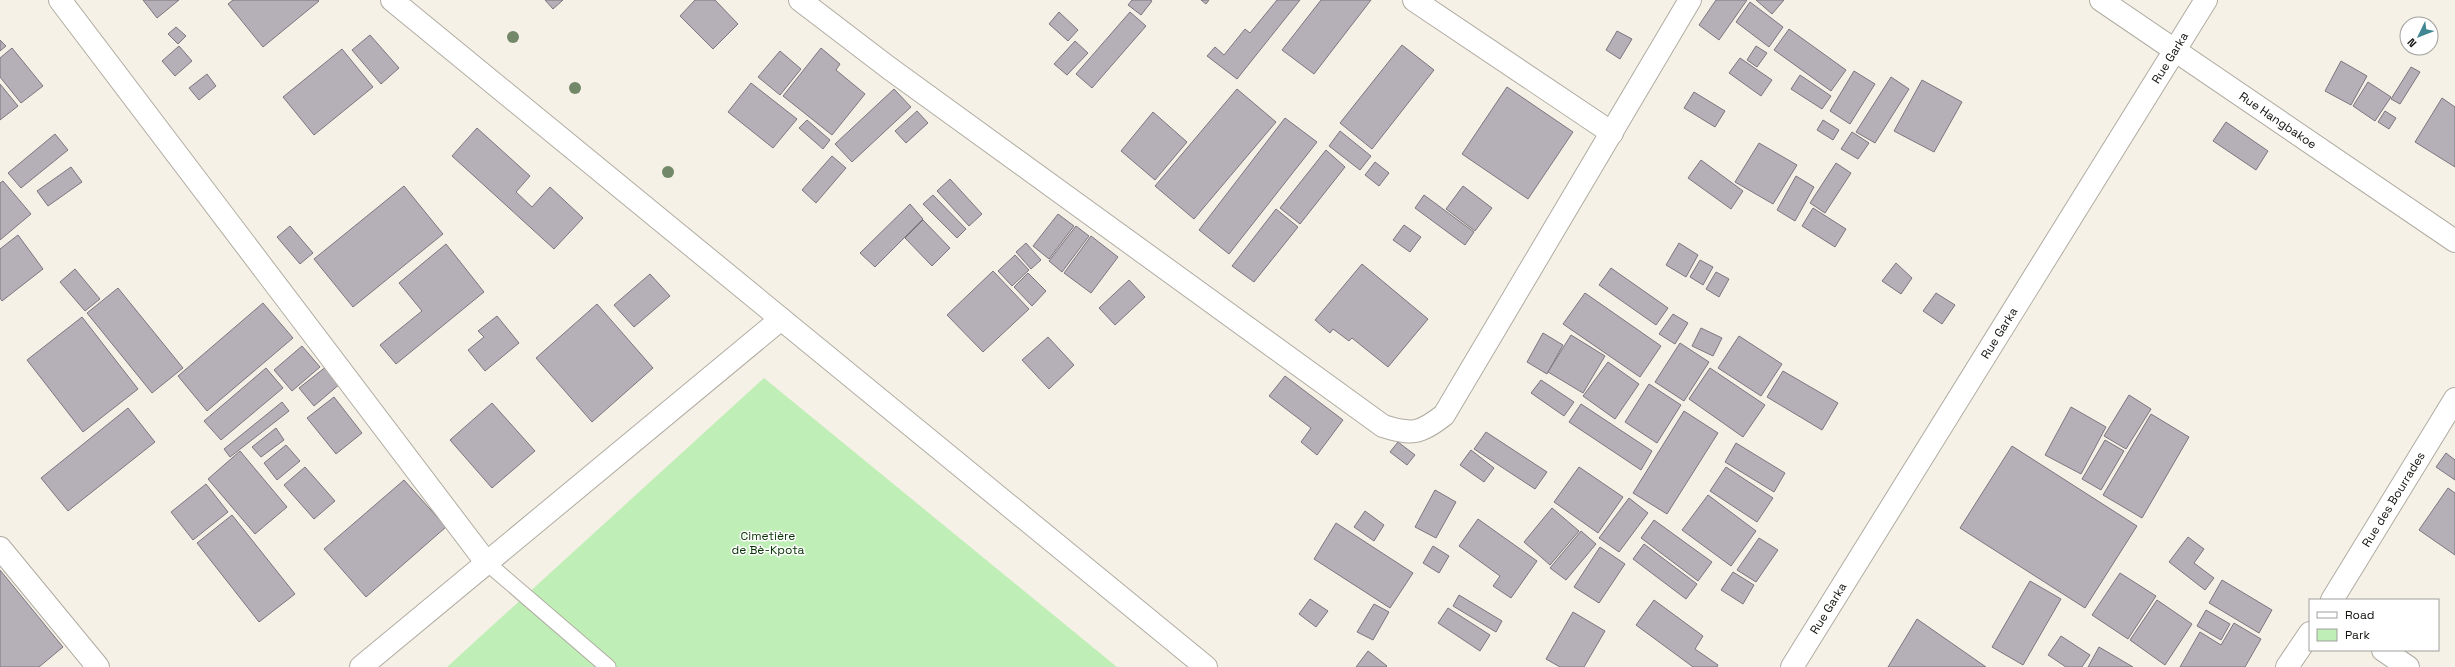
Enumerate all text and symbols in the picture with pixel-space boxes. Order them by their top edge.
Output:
north arrow [2399,16,2439,56]
street label: Rue Garka [2148,29,2192,87]
text: N [2404,35,2419,50]
street label: Rue Hangbakoe [2236,88,2320,152]
street label: Rue Garka [1977,304,2021,362]
street label: Rue des Bourrades [2358,449,2429,550]
park label: Cimetière de Bè-Kpota [731,528,805,558]
street label: Rue Garka [1806,580,1850,637]
legend [2309,599,2439,651]
text: Road [2345,607,2374,623]
text: Park [2345,627,2370,643]

